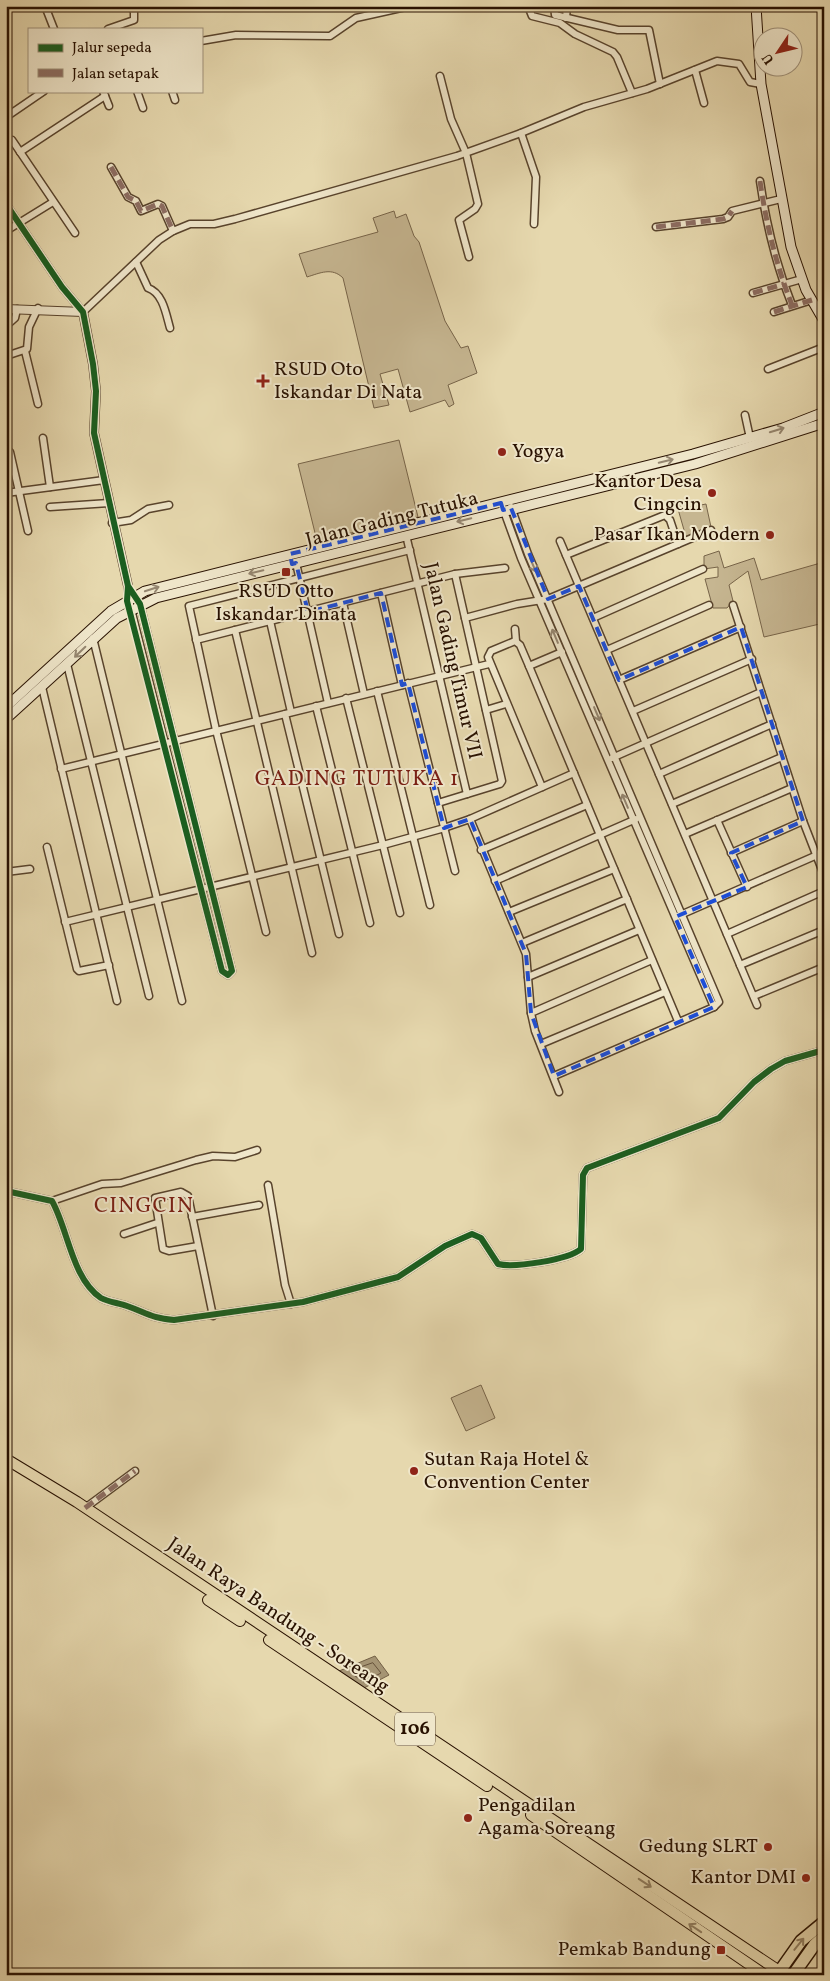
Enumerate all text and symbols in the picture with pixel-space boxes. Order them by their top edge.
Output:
legend [28,28,202,92]
north arrow [752,28,802,78]
text: Jalur sepeda [72,38,152,59]
text: U [758,49,779,68]
text: Jalan setapak [72,64,159,85]
place label: RSUD Oto Iskandar Di Nata [274,356,422,407]
marker: RSUD Oto Iskandar Di Nata [256,374,270,388]
one-way arrow [768,424,784,434]
place label: Yogya [512,438,564,466]
marker: Yogya [496,446,508,458]
one-way arrow [658,456,674,465]
place label: Kantor Desa Cingcin [594,468,702,519]
street label: Jalan Gading Tutuka [303,485,481,555]
marker: Kantor Desa Cingcin [706,487,718,499]
one-way arrow [457,516,473,525]
place label: Pasar Ikan Modern [594,521,760,549]
marker: Pasar Ikan Modern [764,529,776,541]
one-way arrow [528,557,538,572]
street label: Jalan Gading Timur VII [416,560,488,762]
marker: RSUD Otto Iskandar Dinata [280,566,292,578]
one-way arrow [248,568,264,577]
place label: RSUD Otto Iskandar Dinata [215,578,357,629]
one-way arrow [144,584,159,593]
one-way arrow [549,629,559,644]
one-way arrow [73,646,86,658]
one-way arrow [592,706,602,721]
district label: GADING TUTUKA 1 [255,764,459,795]
one-way arrow [620,794,630,809]
district label: CINGCIN [94,1191,194,1222]
place label: Sutan Raja Hotel & Convention Center [424,1446,589,1497]
marker: Sutan Raja Hotel & Convention Center [408,1465,420,1477]
street label: Jalan Raya Bandung - Soreang [161,1531,395,1701]
road number: 106 [395,1712,435,1746]
place label: Pengadilan Agama Soreang [478,1792,616,1843]
marker: Pengadilan Agama Soreang [462,1812,474,1824]
place label: Gedung SLRT [639,1833,758,1861]
marker: Gedung SLRT [762,1841,774,1853]
place label: Kantor DMI [690,1864,796,1892]
marker: Kantor DMI [800,1872,812,1884]
one-way arrow [638,1878,652,1888]
one-way arrow [689,1923,703,1933]
place label: Pemkab Bandung [558,1936,711,1964]
one-way arrow [793,1938,804,1951]
marker: Pemkab Bandung [715,1944,727,1956]

